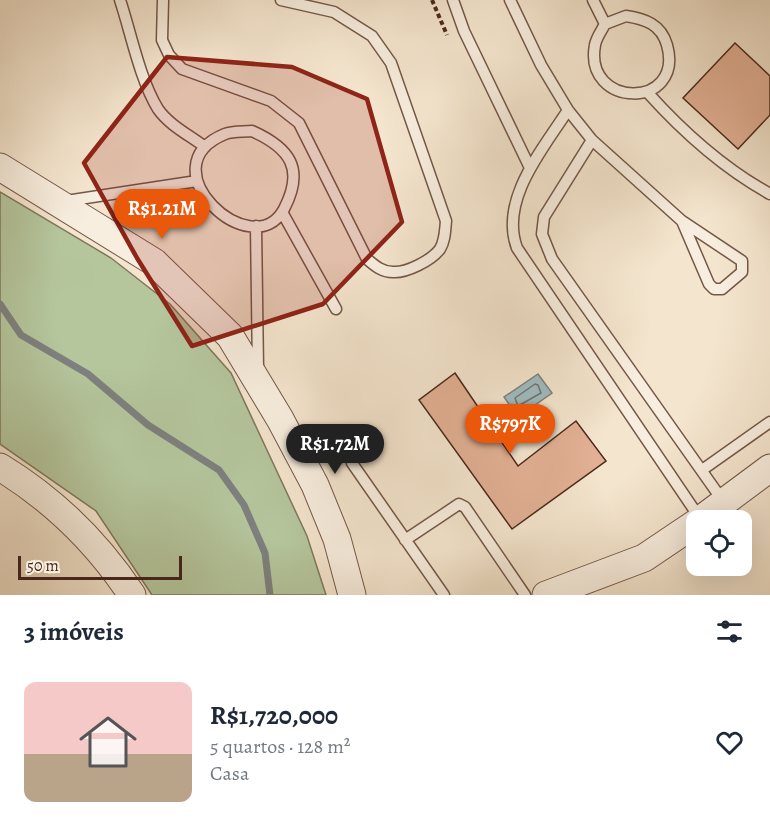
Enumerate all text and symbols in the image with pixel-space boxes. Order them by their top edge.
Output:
pin: R$1.21M [107,189,217,240]
text: R$1.21M [128,195,196,222]
pin: R$797K [461,404,559,455]
text: R$797K [479,410,541,437]
pin: R$1.72M [280,424,390,475]
text: R$1.72M [300,430,370,457]
map controls [686,510,752,576]
button: locate [686,510,752,576]
scale bar [18,553,182,580]
text: 50 m [27,555,59,577]
text: 3 imóveis [24,614,124,649]
icon: filters [713,615,746,648]
text: R$1,720,000 [210,698,338,733]
icon: home [72,706,144,778]
icon: heart [713,726,746,759]
text: 5 quartos · 128 m² [210,733,350,760]
text: Casa [210,760,249,787]

